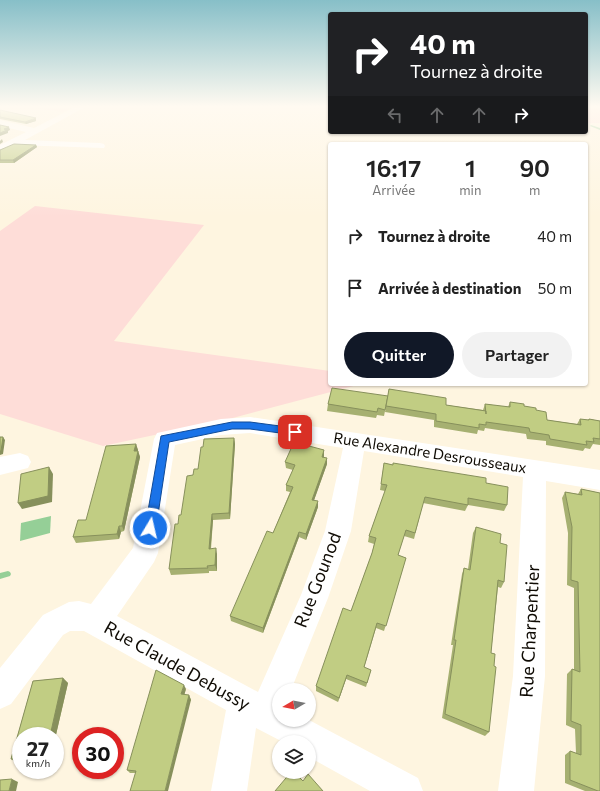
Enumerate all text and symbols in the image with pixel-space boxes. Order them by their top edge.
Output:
text: 40 m [410,26,476,60]
icon: right [344,28,396,80]
text: Tournez à droite [410,60,543,82]
icon: left [384,104,406,126]
icon: ahead [426,104,448,126]
icon: ahead [468,104,490,126]
icon: right [510,104,532,126]
text: 16:17 [366,153,421,182]
text: 1 [465,153,476,182]
text: 90 [519,153,550,182]
text: Arrivée [372,182,415,198]
text: min [459,182,481,198]
text: m [529,182,540,198]
icon: right [344,225,366,247]
text: Tournez à droite [378,227,490,245]
text: 40 m [537,227,572,245]
icon: arrive [344,277,366,299]
text: Arrivée à destination [378,279,521,297]
text: 50 m [538,279,572,297]
button: Quitter [344,332,454,378]
button: Partager [462,332,572,378]
pin [278,415,312,449]
icon: arrive [284,421,306,443]
street label: Rue Alexandre Desrousseaux [332,428,528,476]
position arrow [129,507,171,549]
street label: Rue Gounod [289,529,345,630]
street label: Rue Charpentier [515,564,543,698]
street label: Rue Claude Debussy [101,616,254,714]
north arrow [272,683,316,727]
map controls [272,683,316,779]
speed limit sign: 30 [72,727,124,779]
button: layers [272,735,316,779]
text: 27 [27,736,49,760]
text: km/h [26,757,50,769]

